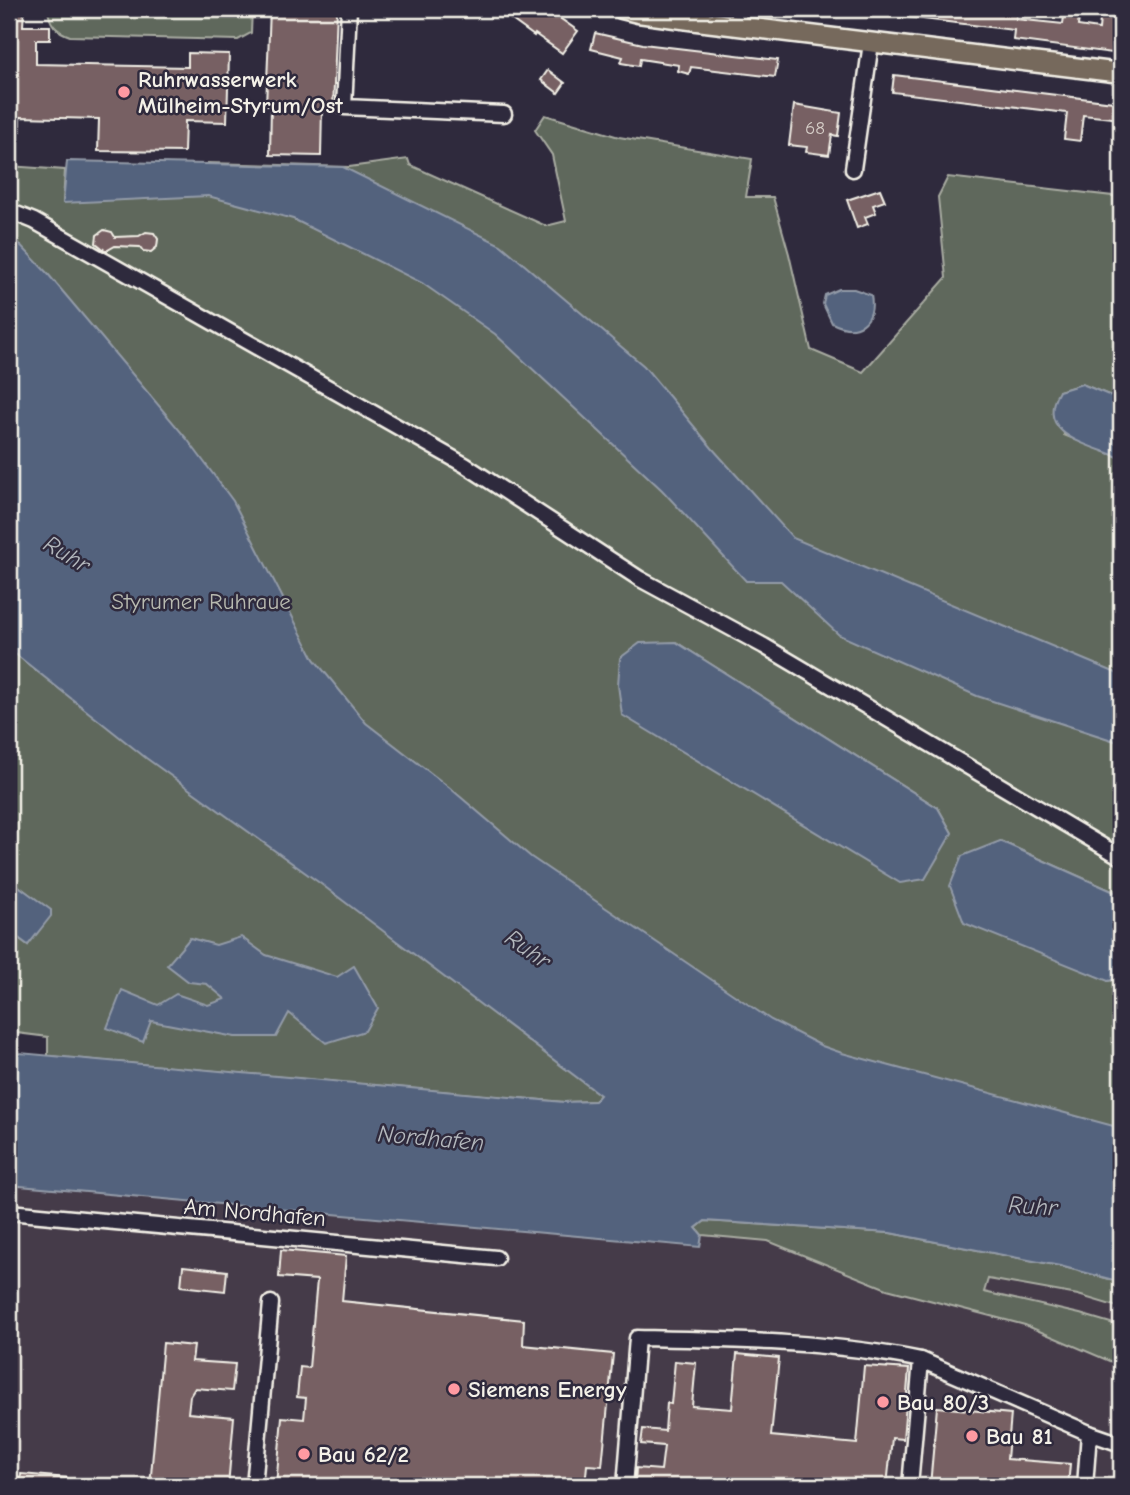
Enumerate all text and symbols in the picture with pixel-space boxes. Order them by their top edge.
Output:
place label: Ruhrwasserwerk Mülheim-Styrum/Ost [138,66,343,119]
marker: Ruhrwasserwerk Mülheim-Styrum/Ost [116,84,132,100]
house number: 68 [805,117,825,139]
water label: Ruhr [39,529,97,579]
park label: Styrumer Ruhraue [111,588,291,615]
water label: Ruhr [500,923,557,975]
water label: Nordhafen [377,1119,485,1157]
water label: Ruhr [1007,1190,1060,1222]
street label: Am Nordhafen [183,1193,327,1232]
place label: Siemens Energy [468,1376,627,1403]
marker: Siemens Energy [446,1381,462,1397]
place label: Bau 80/3 [897,1389,989,1416]
marker: Bau 80/3 [875,1394,891,1410]
place label: Bau 81 [986,1423,1053,1450]
marker: Bau 81 [964,1428,980,1444]
place label: Bau 62/2 [318,1441,409,1468]
marker: Bau 62/2 [296,1446,312,1462]

